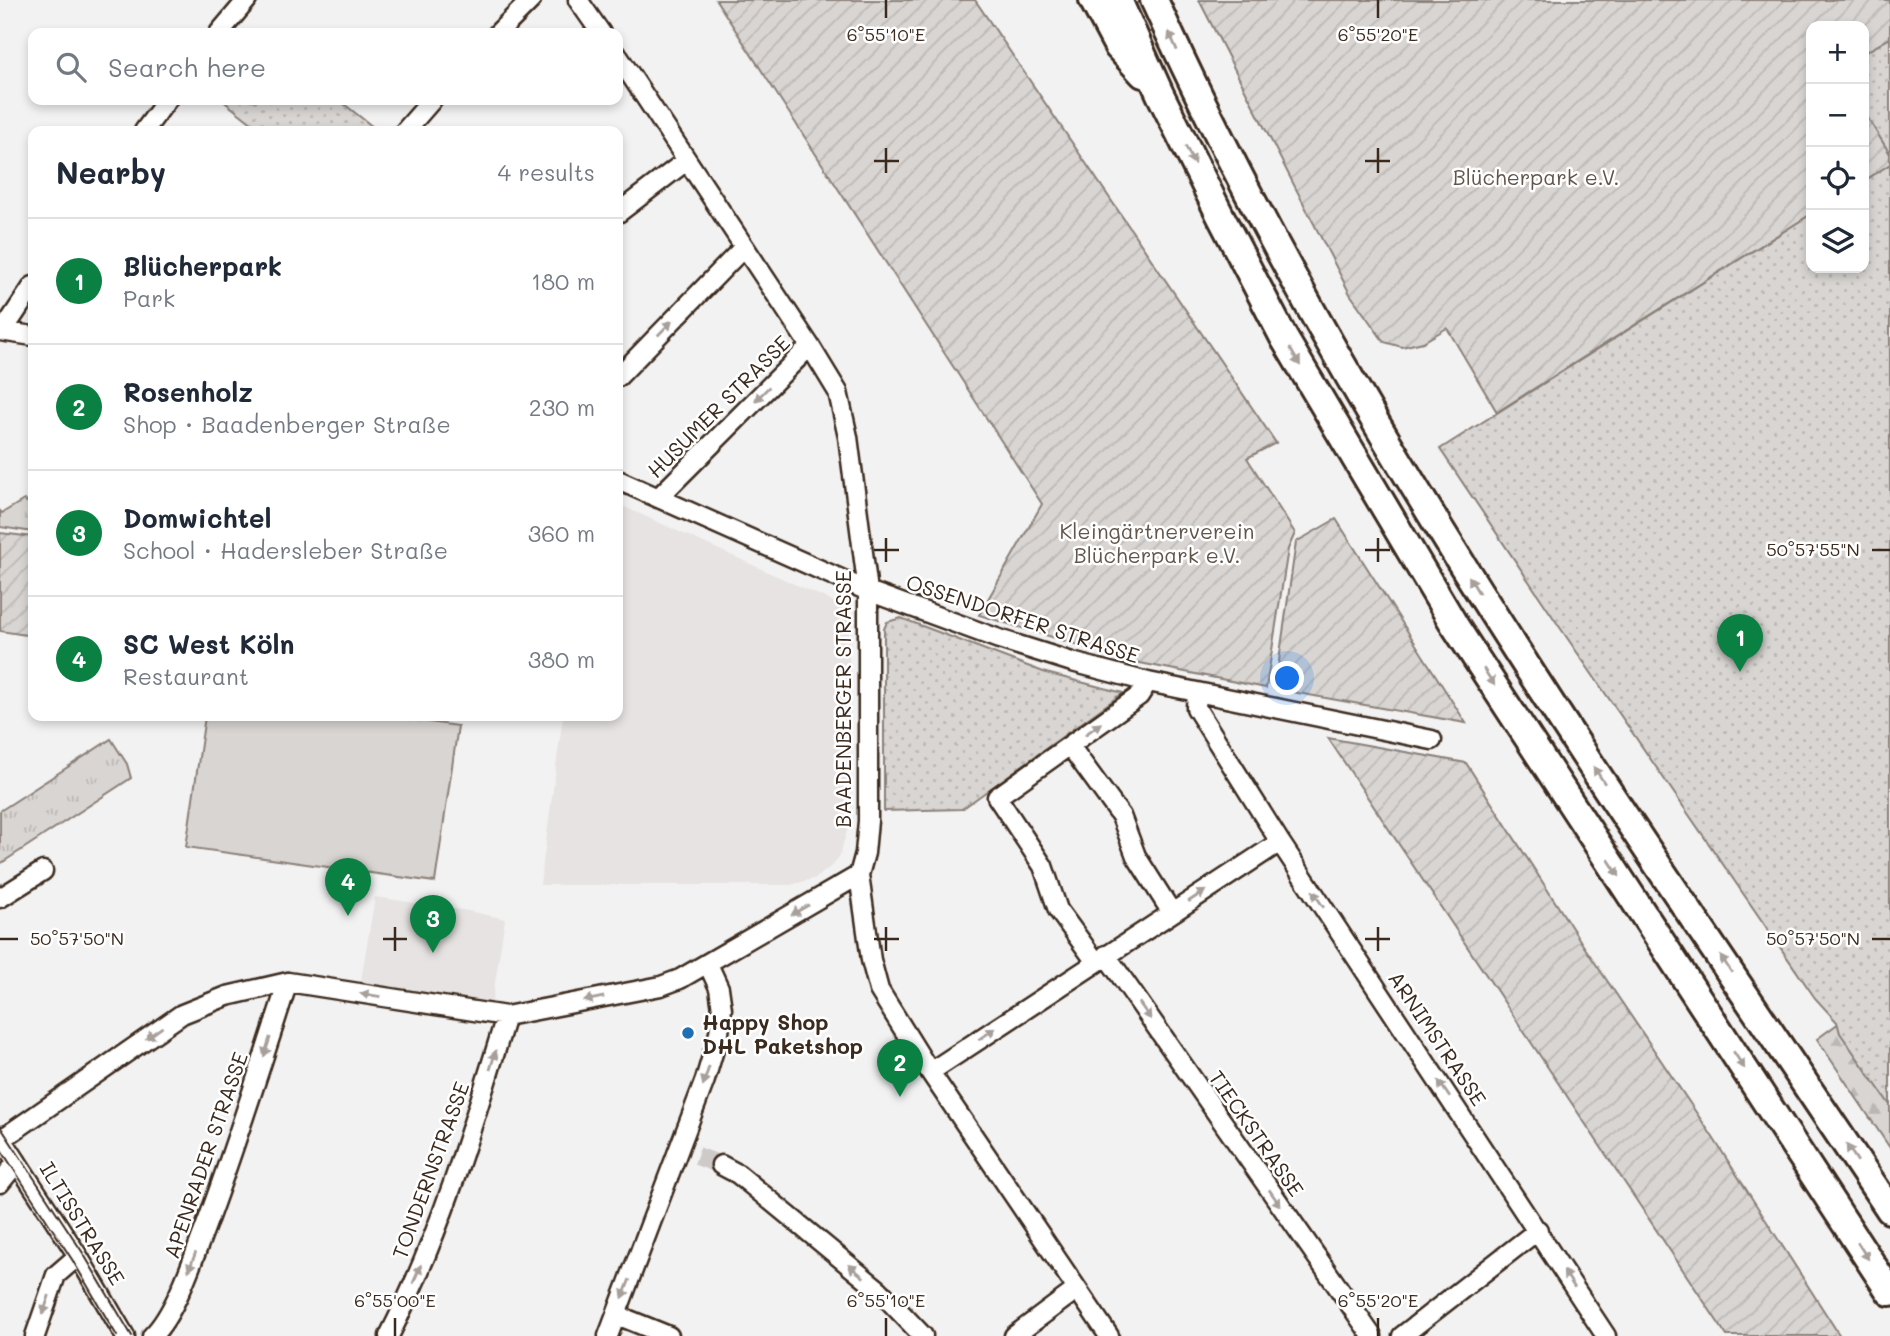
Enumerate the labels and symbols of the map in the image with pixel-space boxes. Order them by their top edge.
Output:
text: 6°55'10"E [847,22,925,46]
text: 6°55'20"E [1338,22,1418,46]
one-way arrow [1167,31,1179,51]
one-way arrow [1185,145,1196,165]
park label: Blücherpark e.V. [1453,163,1619,190]
one-way arrow [657,320,673,337]
street label: HUSUMER STRASSE [641,329,795,483]
one-way arrow [1289,347,1301,366]
one-way arrow [754,385,770,402]
park label: Kleingärtnerverein Blücherpark e.V. [1059,517,1255,568]
text: 50°57'55"N [1766,537,1860,561]
street label: OSSENDORFER STRASSE [903,568,1143,668]
street label: BAADENBERGER STRASSE [829,570,856,828]
one-way arrow [1468,575,1481,594]
pin: 1 [1717,614,1763,672]
your location [1270,661,1304,695]
one-way arrow [1482,668,1495,687]
one-way arrow [1084,723,1102,737]
one-way arrow [1593,765,1606,784]
pin: 4 [325,858,371,916]
one-way arrow [1607,858,1620,877]
one-way arrow [1188,890,1207,903]
one-way arrow [1311,890,1325,908]
pin: 3 [410,895,456,953]
one-way arrow [791,904,810,916]
text: 50°57'50"N [30,926,124,950]
text: 50°57'50"N [1766,926,1860,950]
one-way arrow [1719,955,1733,973]
street label: ARNIMSTRASSE [1383,966,1493,1110]
one-way arrow [359,989,381,1000]
one-way arrow [583,994,605,1005]
one-way arrow [1138,1002,1152,1020]
place label: Happy Shop DHL Paketshop [702,1008,863,1059]
marker: Happy Shop DHL Paketshop [680,1025,696,1041]
one-way arrow [145,1026,163,1040]
one-way arrow [977,1028,997,1041]
one-way arrow [261,1037,272,1058]
pin: 2 [877,1039,923,1097]
street label: APENRADER STRASSE [157,1048,253,1262]
one-way arrow [488,1049,499,1070]
one-way arrow [1733,1050,1746,1070]
street label: TIECKSTRASSE [1204,1065,1310,1201]
one-way arrow [700,1066,711,1087]
street label: TONDERNSTRASSE [385,1078,475,1262]
one-way arrow [1438,1079,1451,1098]
one-way arrow [1845,1144,1859,1162]
street label: ILTISSTRASSE [34,1156,132,1290]
one-way arrow [1268,1189,1282,1207]
one-way arrow [1857,1241,1870,1261]
one-way arrow [187,1251,198,1272]
one-way arrow [412,1263,423,1284]
one-way arrow [848,1264,865,1279]
one-way arrow [1563,1269,1576,1288]
one-way arrow [621,1279,632,1300]
text: 6°55'00"E [354,1288,436,1312]
text: 6°55'10"E [847,1288,925,1312]
text: 6°55'20"E [1338,1288,1418,1312]
one-way arrow [40,1295,51,1316]

